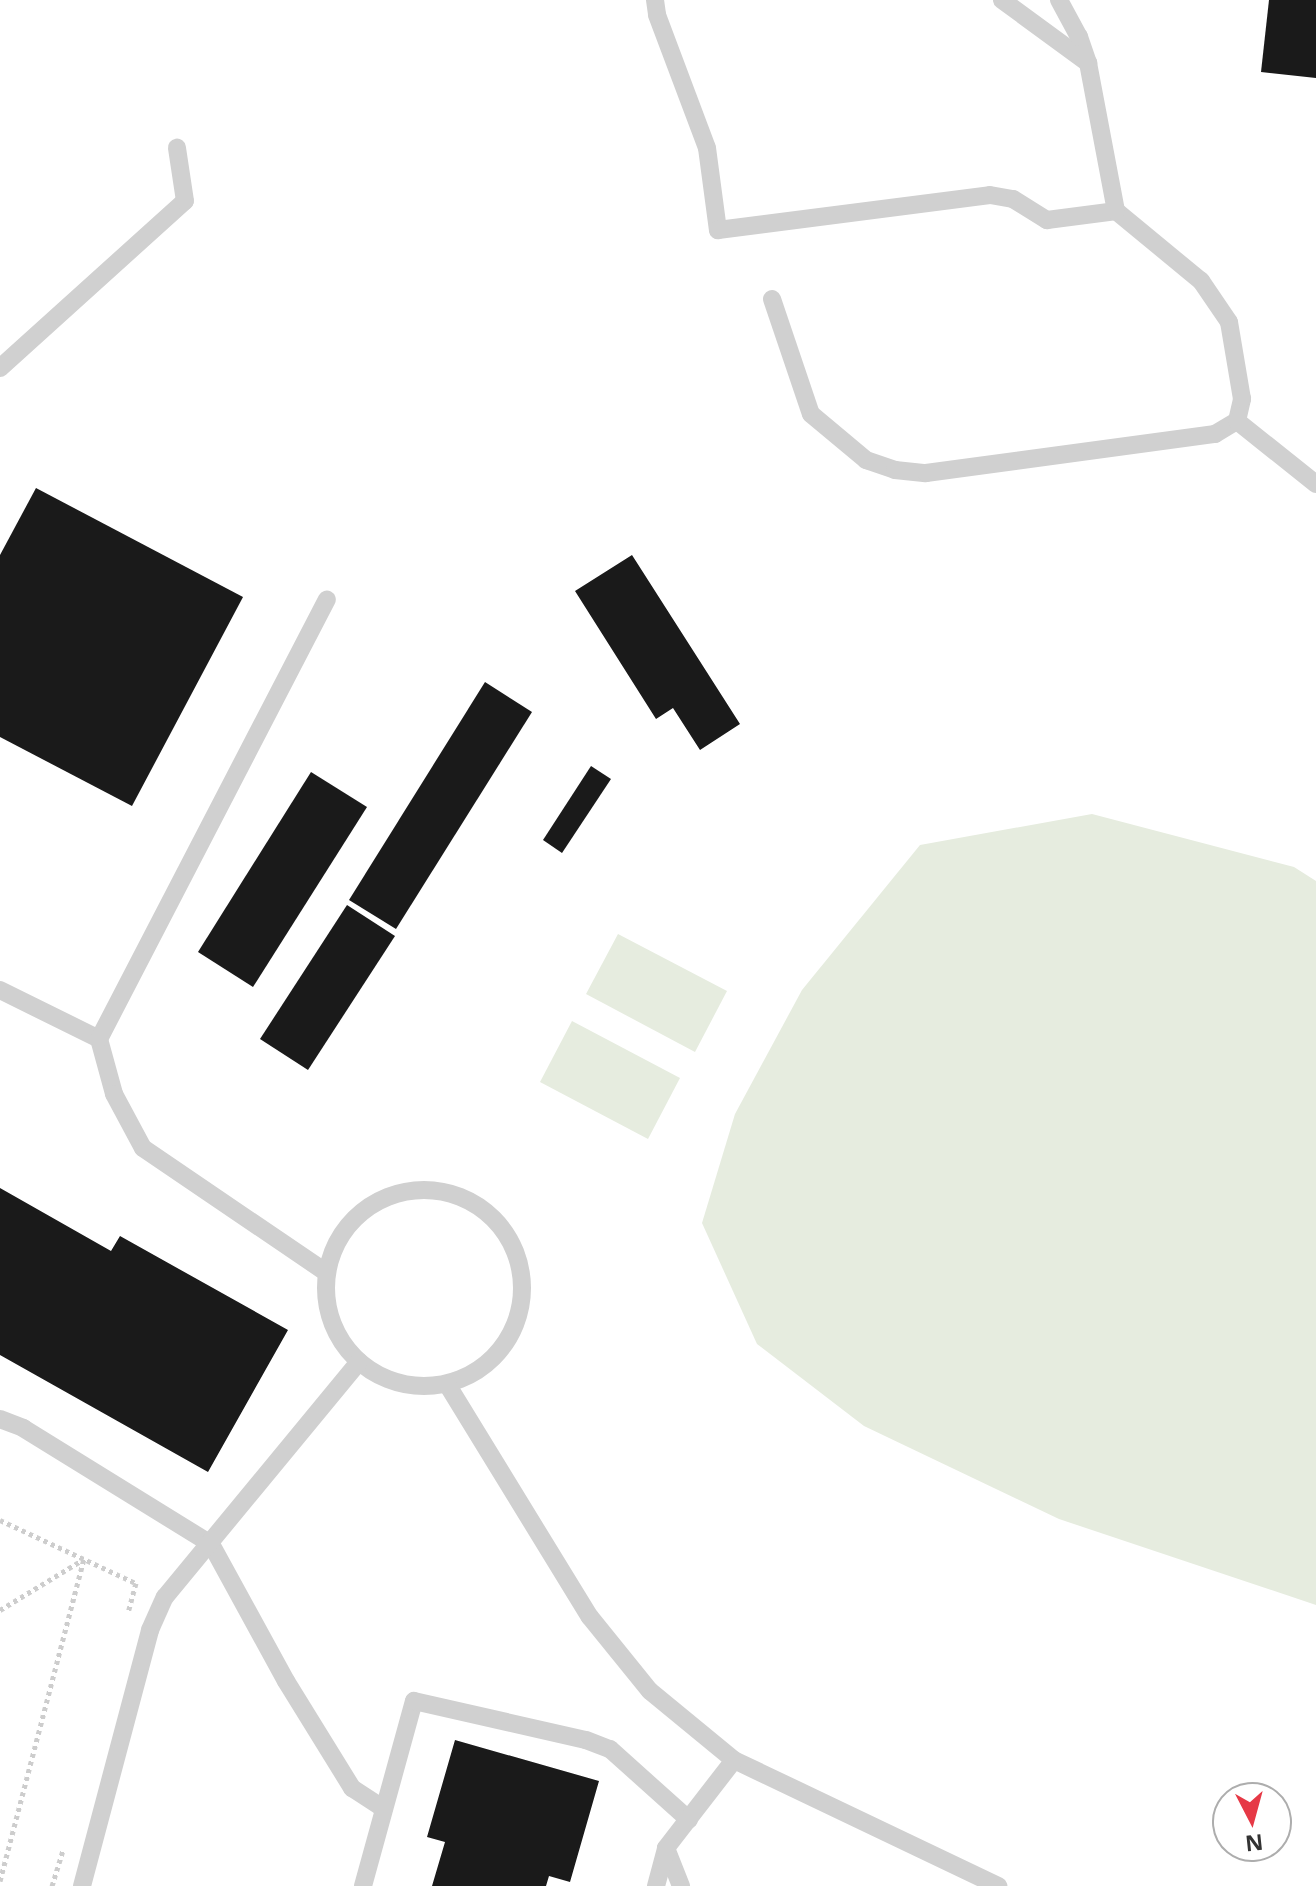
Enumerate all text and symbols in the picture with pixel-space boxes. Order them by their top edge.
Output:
north arrow [1212,1782,1292,1862]
text: N [1244,1828,1265,1860]

